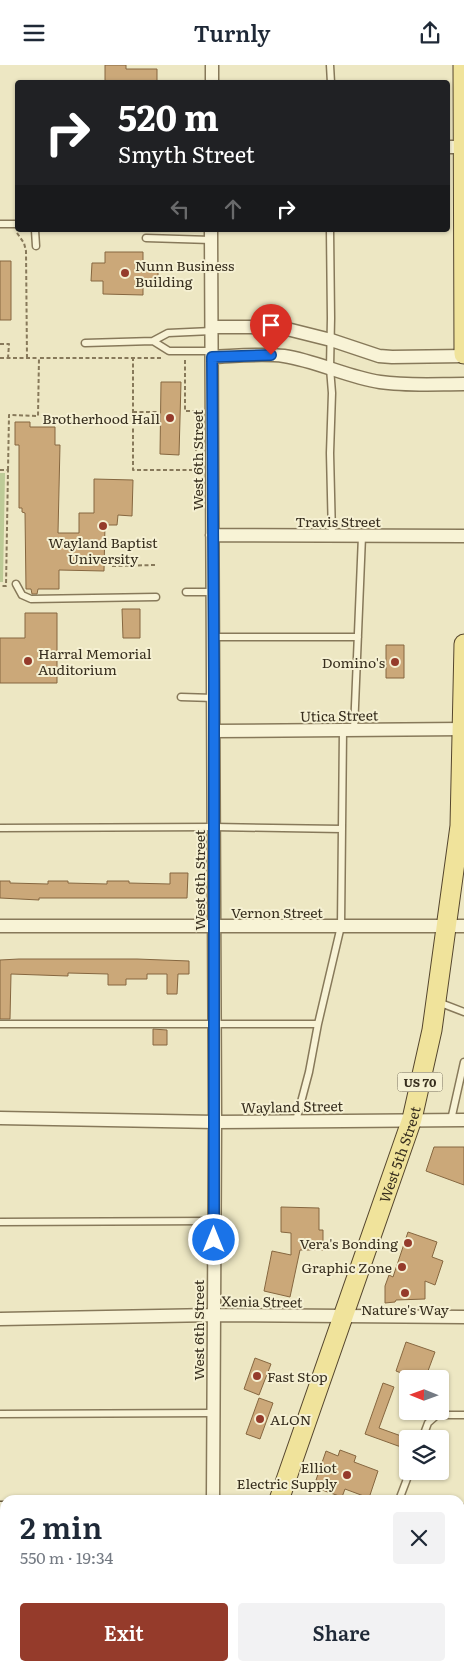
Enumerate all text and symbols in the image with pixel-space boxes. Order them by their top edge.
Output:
text: Turnly [194,16,271,49]
icon: menu [20,19,48,47]
icon: share [416,19,444,47]
text: 520 m [118,90,219,142]
icon: right [35,100,100,165]
text: Smyth Street [118,137,255,170]
icon: left [166,195,194,223]
icon: ahead [219,195,247,223]
icon: right [272,195,300,223]
place label: Nunn Business Building [135,255,234,291]
marker: Nunn Business Building [119,267,131,279]
pin [250,304,292,355]
icon: arrive [257,311,285,339]
place label: Brotherhood Hall [42,408,160,428]
street label: West 6th Street [187,409,207,511]
marker: Brotherhood Hall [164,412,176,424]
street label: Travis Street [295,511,381,531]
marker: Wayland Baptist University [97,520,109,532]
place label: Wayland Baptist University [48,532,158,568]
place label: Harral Memorial Auditorium [38,643,152,679]
place label: Domino's [322,652,385,672]
marker: Harral Memorial Auditorium [22,655,34,667]
marker: Domino's [389,656,401,668]
street label: Utica Street [300,704,379,726]
street label: West 6th Street [189,829,209,931]
street label: Vernon Street [231,902,323,922]
road number: US 70 [398,1073,442,1091]
street label: Wayland Street [241,1095,344,1117]
street label: West 5th Street [374,1104,425,1205]
position arrow [187,1213,239,1265]
place label: Vera's Bonding [300,1233,398,1253]
marker: Vera's Bonding [402,1237,414,1249]
place label: Graphic Zone [302,1257,392,1277]
marker: Graphic Zone [396,1261,408,1273]
street label: West 6th Street [188,1279,208,1381]
marker: Nature's Way [399,1287,411,1299]
street label: Xenia Street [221,1290,303,1312]
place label: Nature's Way [361,1299,450,1319]
place label: Fast Stop [267,1366,328,1386]
marker: Fast Stop [251,1370,263,1382]
north arrow [399,1370,449,1420]
map controls [399,1370,449,1480]
place label: ALON [270,1409,311,1429]
marker: ALON [254,1413,266,1425]
button: layers [399,1430,449,1480]
place label: Elliot Electric Supply [237,1457,338,1493]
marker: Elliot Electric Supply [341,1469,353,1481]
text: 2 min [20,1504,102,1548]
button: close [393,1512,445,1564]
text: 550 m · 19:34 [20,1545,113,1569]
button: Exit [20,1603,228,1661]
button: Share [238,1603,445,1661]

